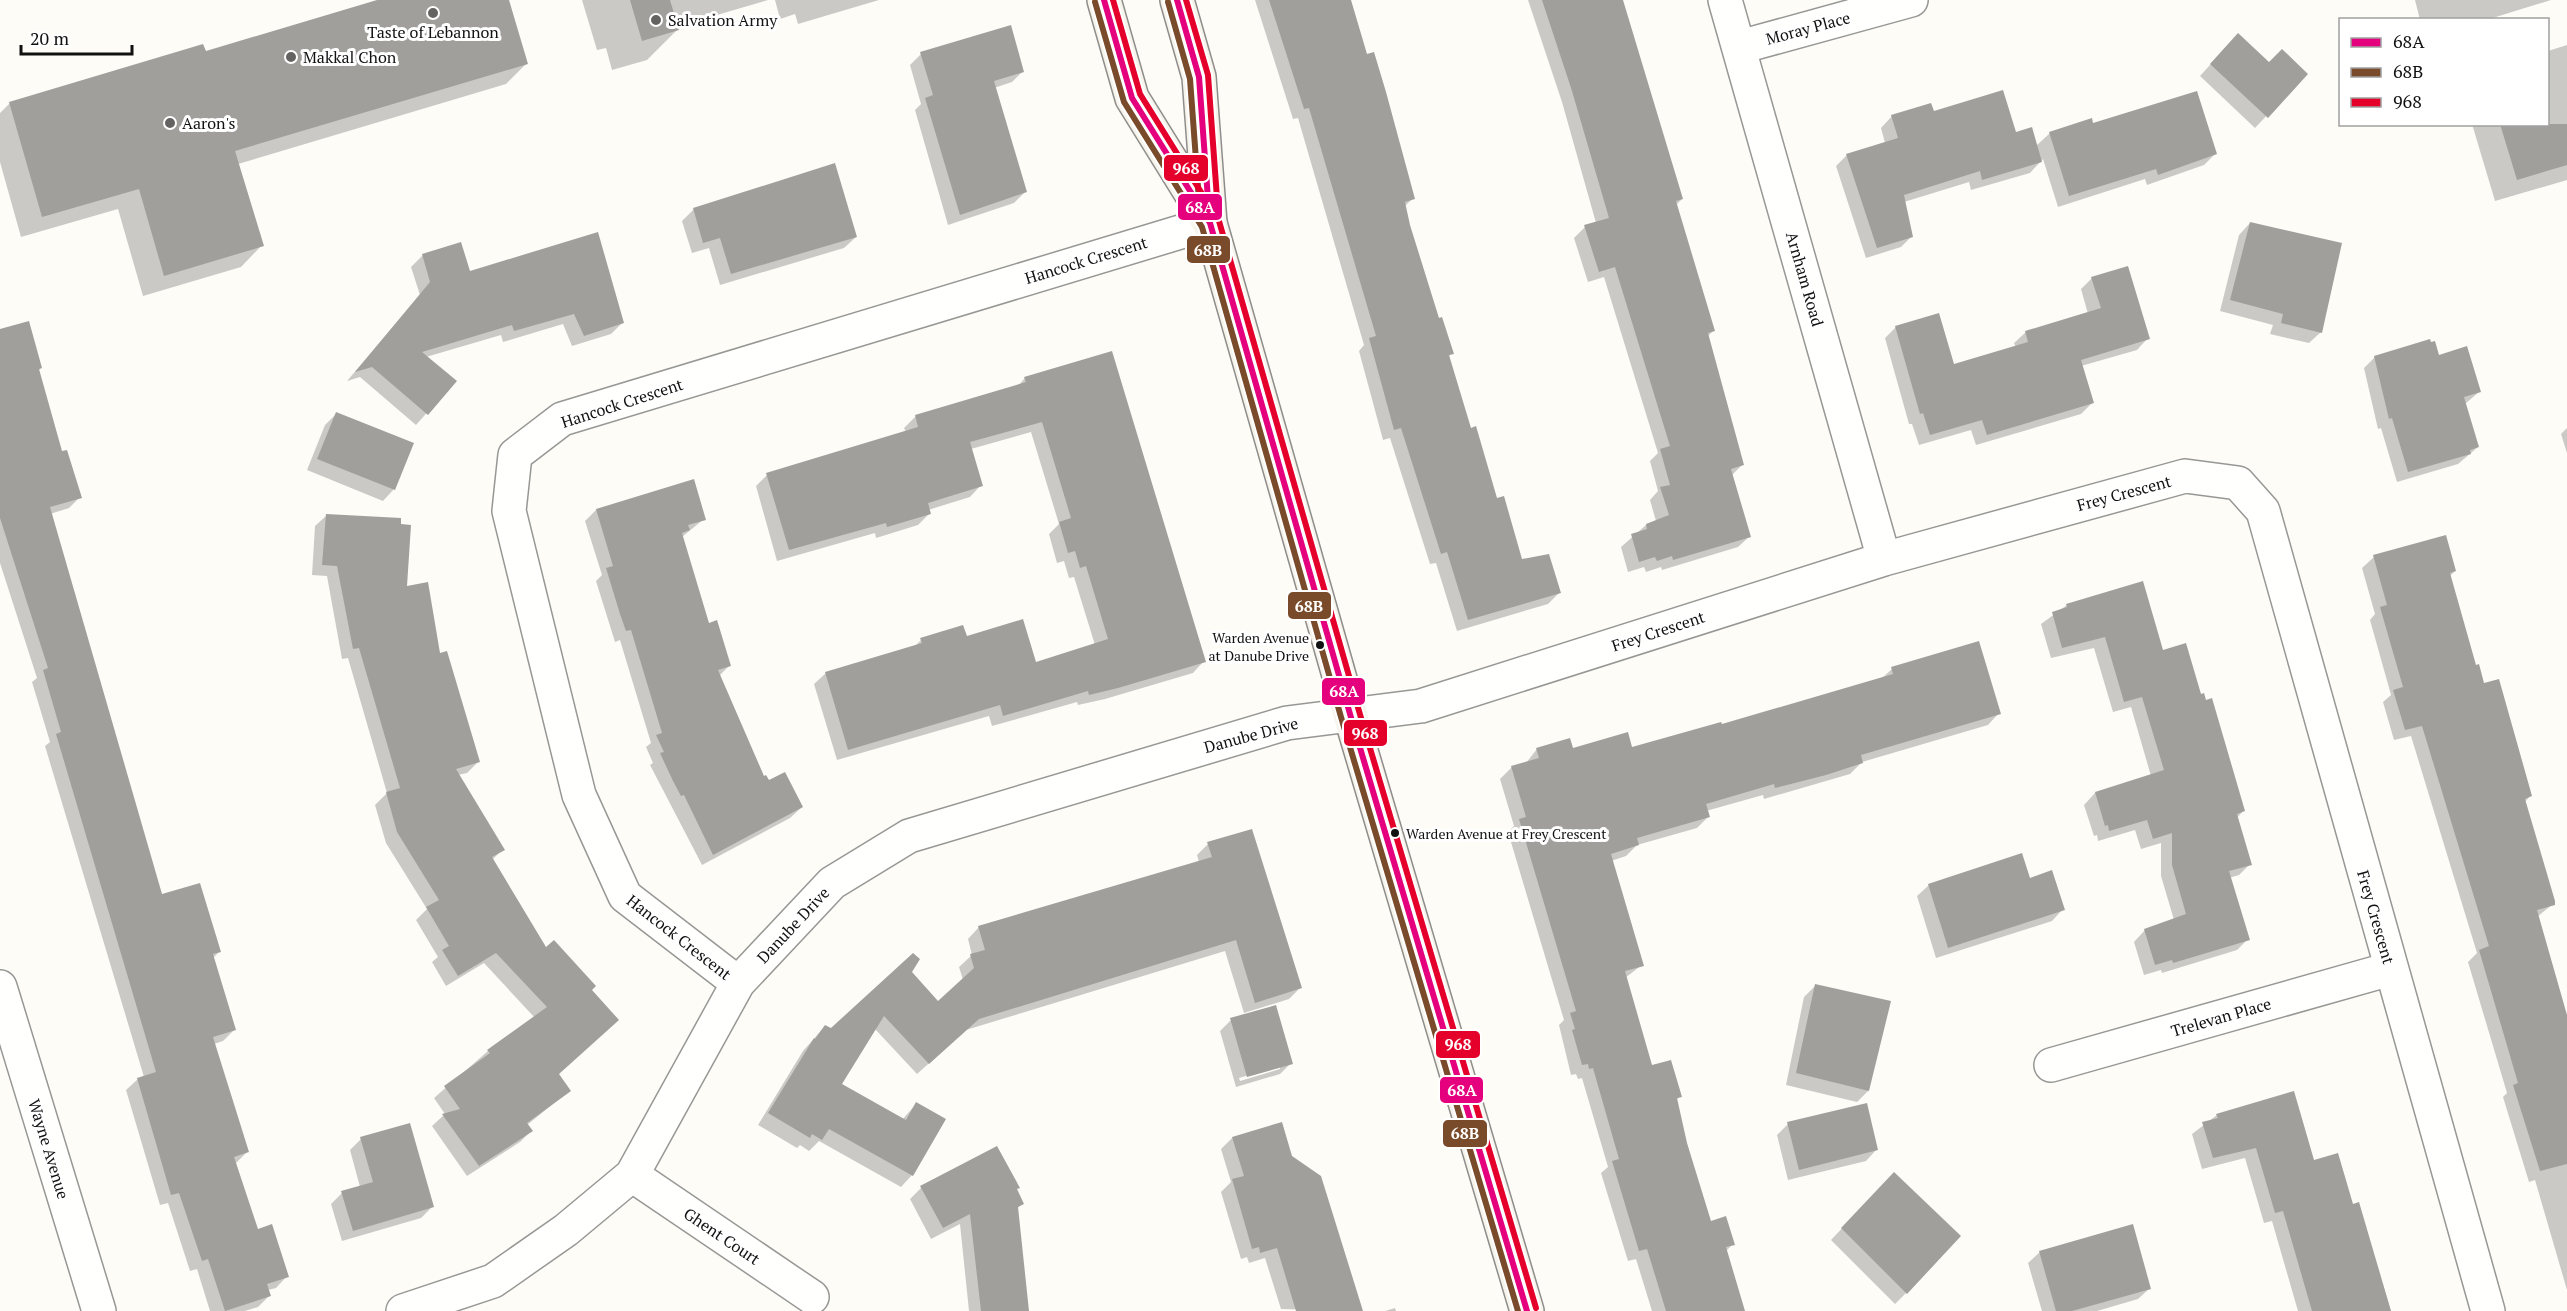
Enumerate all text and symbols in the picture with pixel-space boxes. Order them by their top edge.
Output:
marker: Taste of Lebannon [426,6,440,20]
street label: Moray Place [1763,6,1853,50]
place label: Salvation Army [668,9,778,31]
marker: Salvation Army [649,13,663,27]
scale bar [21,18,132,56]
legend [2339,18,2549,126]
place label: Taste of Lebannon [367,21,499,43]
text: 20 m [30,26,70,50]
text: 68A [2393,29,2425,53]
place label: Makkal Chon [303,46,397,68]
marker: Makkal Chon [284,50,298,64]
text: 68B [2393,59,2423,83]
text: 968 [2393,89,2422,113]
place label: Aaron's [182,112,236,134]
marker: Aaron's [163,116,177,130]
line badge: 968 [1163,154,1209,182]
text: 968 [1172,157,1200,179]
line badge: 68A [1177,193,1223,221]
text: 68A [1185,196,1215,218]
street label: Arnham Road [1781,229,1829,329]
street label: Hancock Crescent [1022,231,1150,289]
line badge: 68B [1186,235,1231,264]
text: 68B [1194,239,1222,261]
street label: Hancock Crescent [558,373,686,433]
street label: Frey Crescent [2074,470,2174,516]
line badge: 68B [1287,591,1332,620]
text: 68B [1295,595,1323,617]
street label: Frey Crescent [1609,606,1707,656]
place label: Warden Avenue at Danube Drive [1209,628,1309,665]
marker: Warden Avenue at Danube Drive [1314,639,1326,651]
line badge: 68A [1321,677,1366,706]
text: 68A [1329,680,1359,702]
street label: Danube Drive [1201,712,1301,758]
line badge: 968 [1343,719,1388,747]
text: 968 [1351,722,1379,744]
place label: Warden Avenue at Frey Crescent [1406,824,1607,843]
marker: Warden Avenue at Frey Crescent [1389,827,1401,839]
street label: Frey Crescent [2352,868,2400,967]
street label: Danube Drive [752,882,834,968]
street label: Hancock Crescent [622,889,736,985]
street label: Trelevan Place [2168,992,2274,1042]
line badge: 968 [1435,1030,1481,1059]
text: 968 [1444,1033,1472,1055]
line badge: 68A [1439,1076,1484,1104]
text: 68A [1447,1079,1477,1101]
street label: Wayne Avenue [23,1096,75,1202]
line badge: 68B [1442,1119,1488,1148]
text: 68B [1451,1122,1479,1144]
street label: Ghent Court [679,1202,765,1270]

